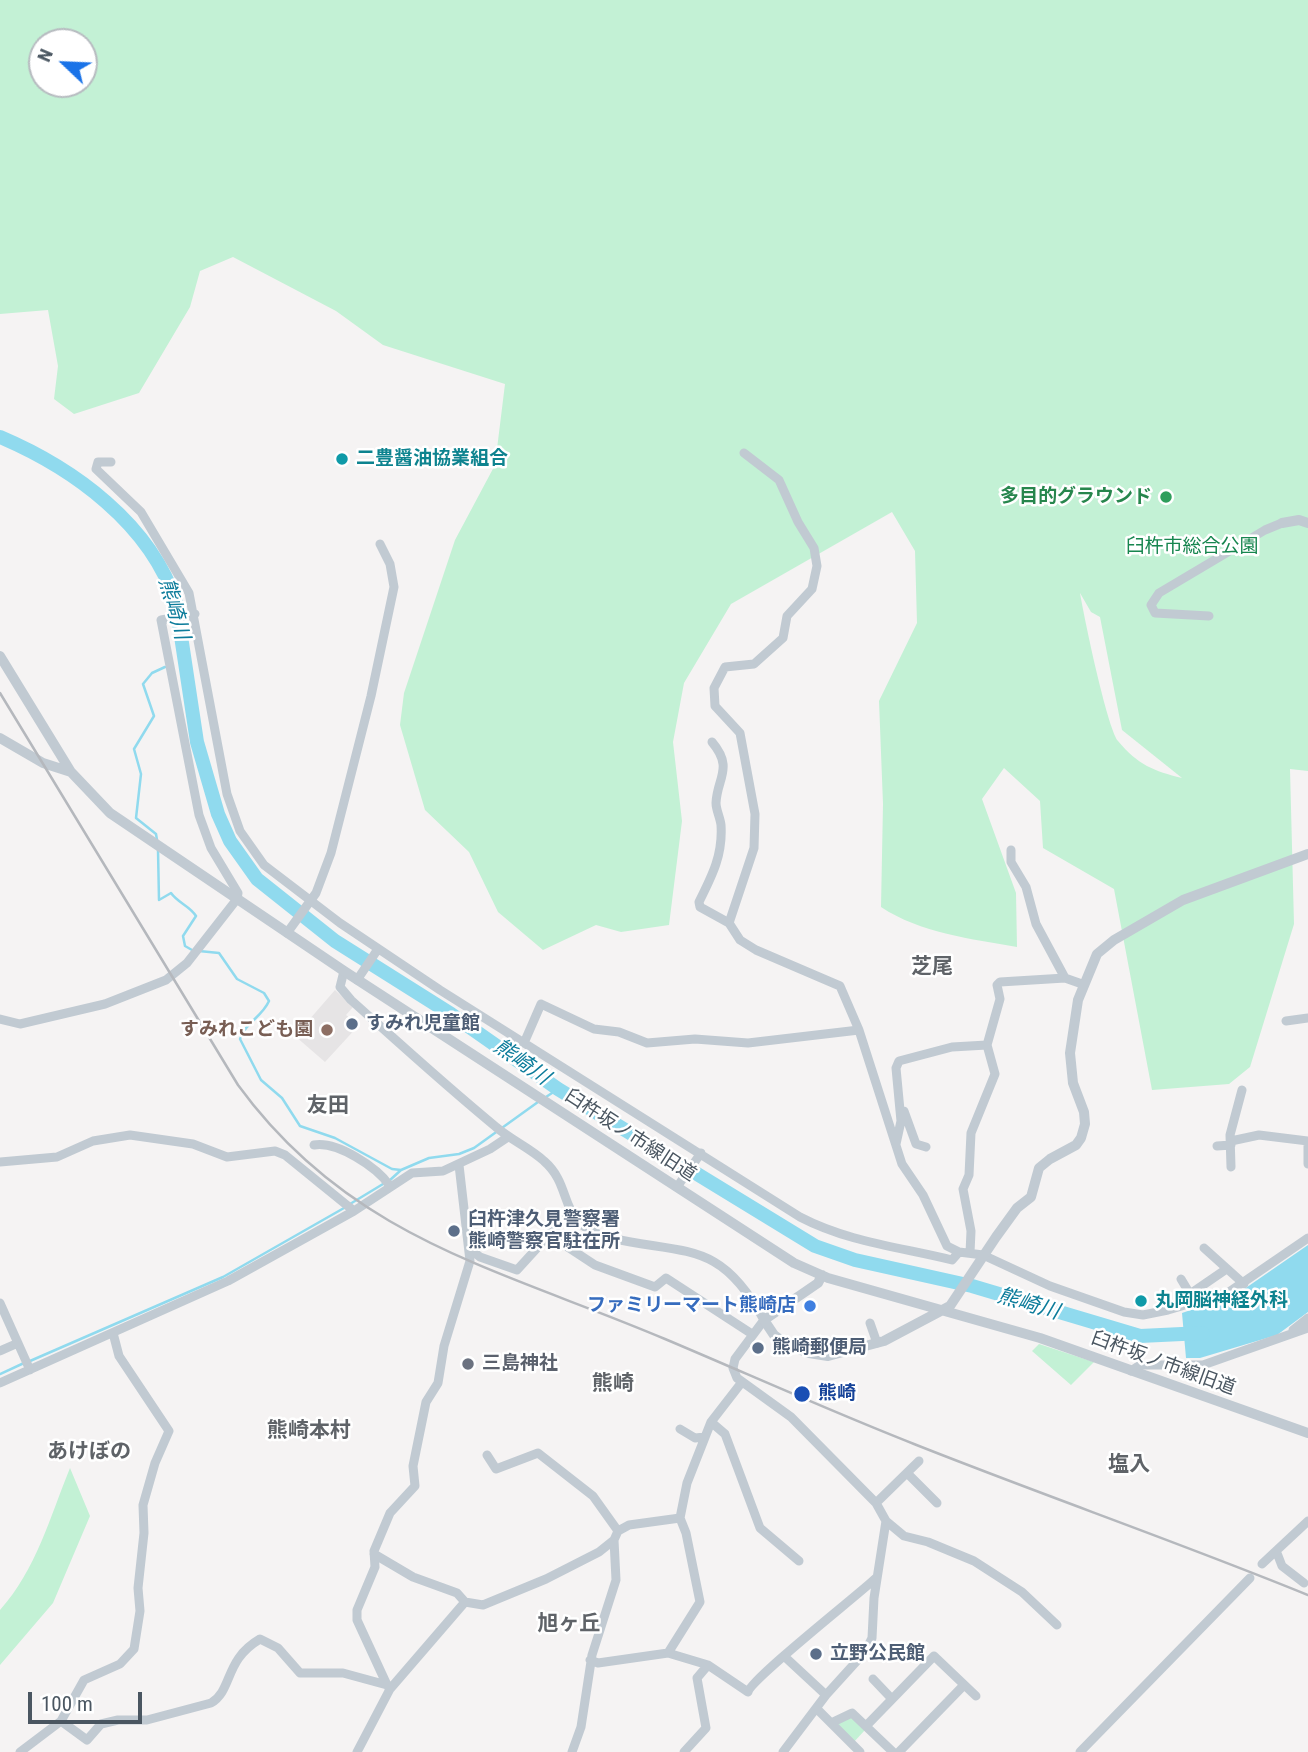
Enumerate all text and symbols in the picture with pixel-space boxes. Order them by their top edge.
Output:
north arrow [28,28,98,98]
text: N [32,46,58,65]
place label: 二豊醤油協業組合 [356,448,508,470]
marker: 二豊醤油協業組合 [334,451,350,467]
place label: 多目的グラウンド [1000,486,1152,508]
marker: 多目的グラウンド [1158,489,1174,505]
park label: 臼杵市総合公園 [1126,536,1258,558]
water label: 熊崎川 [152,575,194,643]
district label: 芝尾 [911,955,953,981]
place label: すみれ児童館 [366,1013,480,1035]
marker: すみれ児童館 [344,1016,360,1032]
place label: すみれこども園 [180,1019,313,1041]
marker: すみれこども園 [319,1022,335,1038]
water label: 熊崎川 [488,1035,554,1091]
street label: 臼杵坂ノ市線旧道 [560,1085,700,1187]
district label: 友田 [307,1094,349,1120]
place label: 臼杵津久見警察署 熊崎警察官駐在所 [468,1209,620,1253]
marker: 臼杵津久見警察署 熊崎警察官駐在所 [446,1223,462,1239]
water label: 熊崎川 [994,1284,1062,1326]
place label: 丸岡脳神経外科 [1155,1290,1288,1312]
marker: 丸岡脳神経外科 [1133,1293,1149,1309]
place label: ファミリーマート熊崎店 [587,1295,796,1317]
marker: ファミリーマート熊崎店 [802,1298,818,1314]
street label: 臼杵坂ノ市線旧道 [1088,1327,1238,1401]
place label: 熊崎郵便局 [772,1337,867,1359]
marker: 熊崎郵便局 [750,1340,766,1356]
place label: 三島神社 [482,1353,558,1375]
marker: 三島神社 [460,1356,476,1372]
district label: 熊崎 [592,1372,634,1398]
place label: 熊崎 [818,1383,856,1405]
marker: 熊崎 [792,1384,812,1404]
district label: 熊崎本村 [267,1419,351,1445]
district label: あけぼの [47,1440,131,1466]
district label: 塩入 [1108,1453,1150,1479]
district label: 旭ヶ丘 [538,1612,600,1638]
place label: 立野公民館 [830,1643,925,1665]
marker: 立野公民館 [808,1646,824,1662]
scale bar [32,1678,145,1722]
text: 100 m [41,1692,93,1716]

